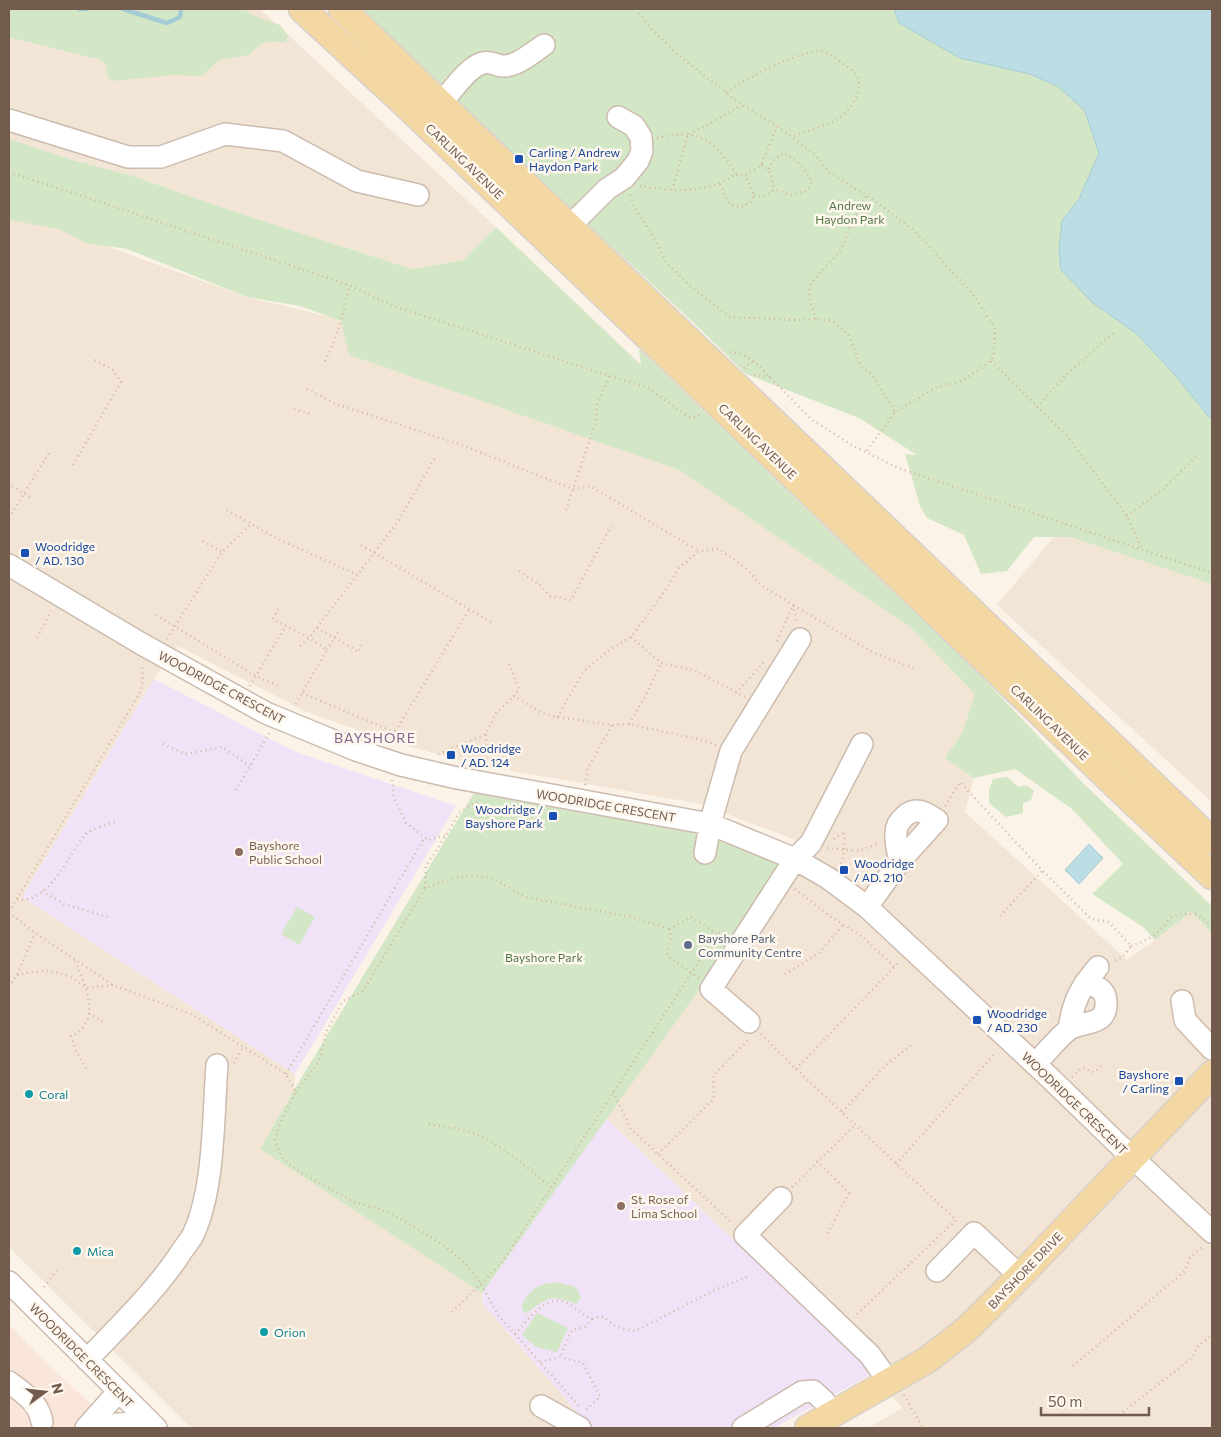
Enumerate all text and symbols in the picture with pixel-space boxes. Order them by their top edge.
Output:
street label: CARLING AVENUE [423,120,507,202]
place label: Carling / Andrew Haydon Park [529,145,621,173]
marker: Carling / Andrew Haydon Park [513,153,525,165]
park label: Andrew Haydon Park [815,198,885,226]
street label: CARLING AVENUE [716,400,800,482]
place label: Woodridge / AD. 130 [35,539,95,567]
marker: Woodridge / AD. 130 [19,547,31,559]
street label: WOODRIDGE CRESCENT [156,648,288,727]
street label: CARLING AVENUE [1008,681,1092,763]
district label: BAYSHORE [334,729,416,746]
place label: Woodridge / AD. 124 [461,741,521,769]
marker: Woodridge / AD. 124 [445,749,457,761]
street label: WOODRIDGE CRESCENT [535,786,677,824]
place label: Woodridge / Bayshore Park [465,802,543,830]
marker: Woodridge / Bayshore Park [547,810,559,822]
place label: Bayshore Public School [249,838,322,866]
marker: Bayshore Public School [233,846,245,858]
place label: Woodridge / AD. 210 [854,856,914,884]
marker: Woodridge / AD. 210 [838,864,850,876]
place label: Bayshore Park Community Centre [698,931,802,959]
marker: Bayshore Park Community Centre [682,939,694,951]
park label: Bayshore Park [505,950,583,964]
place label: Woodridge / AD. 230 [987,1006,1047,1034]
marker: Woodridge / AD. 230 [971,1014,983,1026]
street label: WOODRIDGE CRESCENT [1019,1049,1131,1157]
place label: Bayshore / Carling [1119,1067,1169,1095]
marker: Bayshore / Carling [1173,1075,1185,1087]
place label: Coral [39,1087,68,1101]
marker: Coral [23,1088,35,1100]
place label: St. Rose of Lima School [631,1192,697,1220]
marker: St. Rose of Lima School [615,1200,627,1212]
street label: BAYSHORE DRIVE [985,1229,1065,1311]
place label: Mica [87,1244,114,1258]
marker: Mica [71,1245,83,1257]
street label: WOODRIDGE CRESCENT [27,1300,137,1410]
place label: Orion [274,1325,306,1339]
marker: Orion [258,1326,270,1338]
north arrow [20,1367,70,1417]
scale bar [1041,1384,1148,1416]
text: 50 m [1048,1392,1082,1410]

